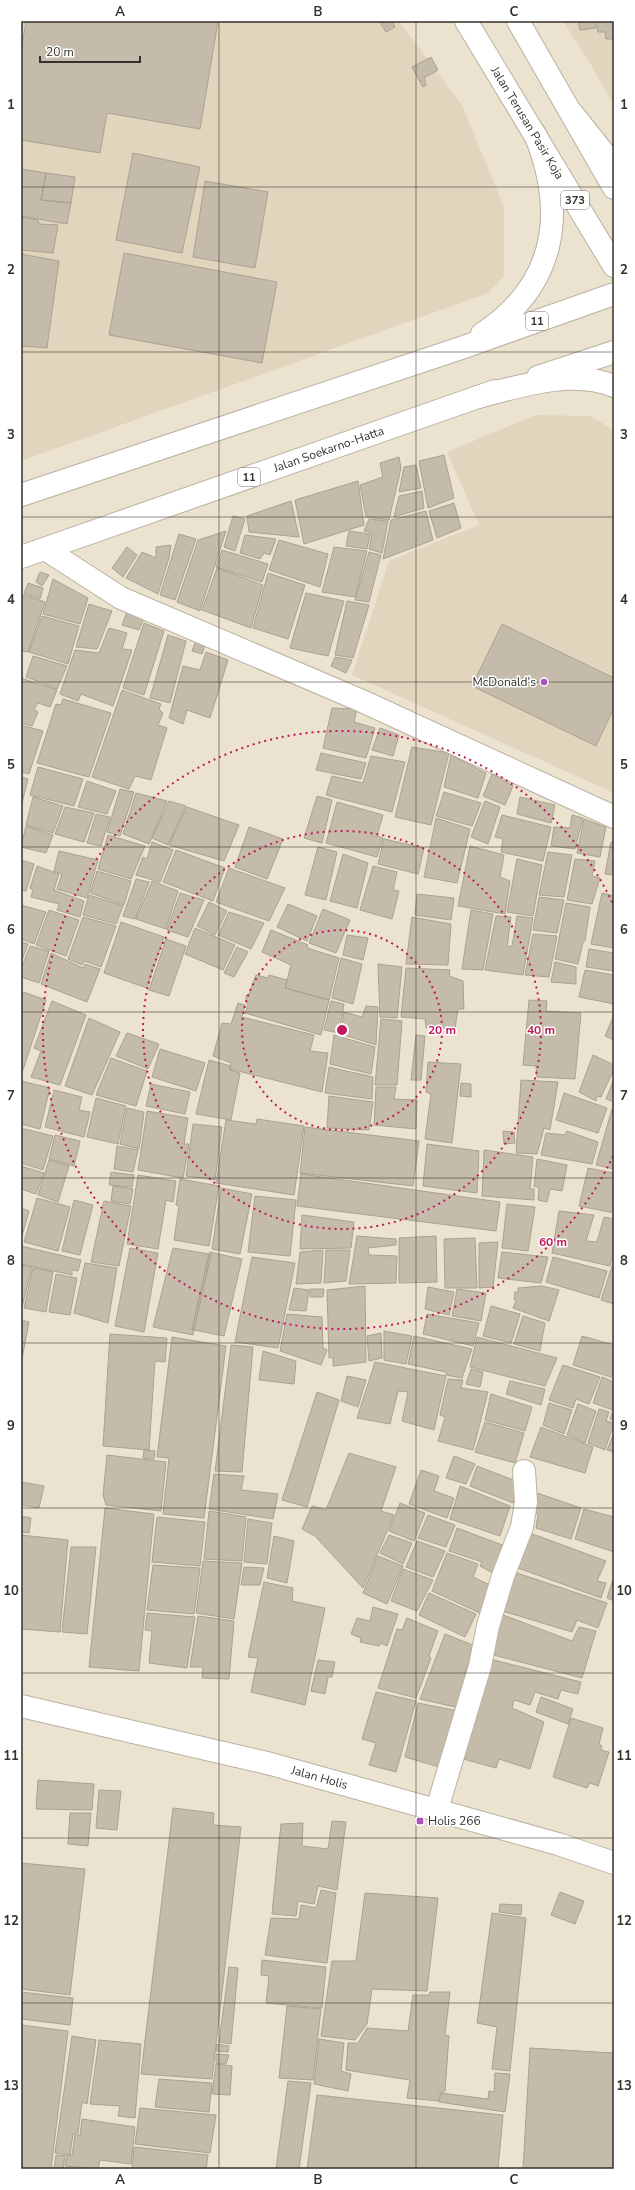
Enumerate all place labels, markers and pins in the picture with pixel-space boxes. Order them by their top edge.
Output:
place label: McDonald's [473,674,536,690]
marker: McDonald's [539,677,549,687]
centre of rings [335,1023,349,1037]
place label: Holis 266 [428,1813,481,1829]
marker: Holis 266 [415,1816,425,1826]

